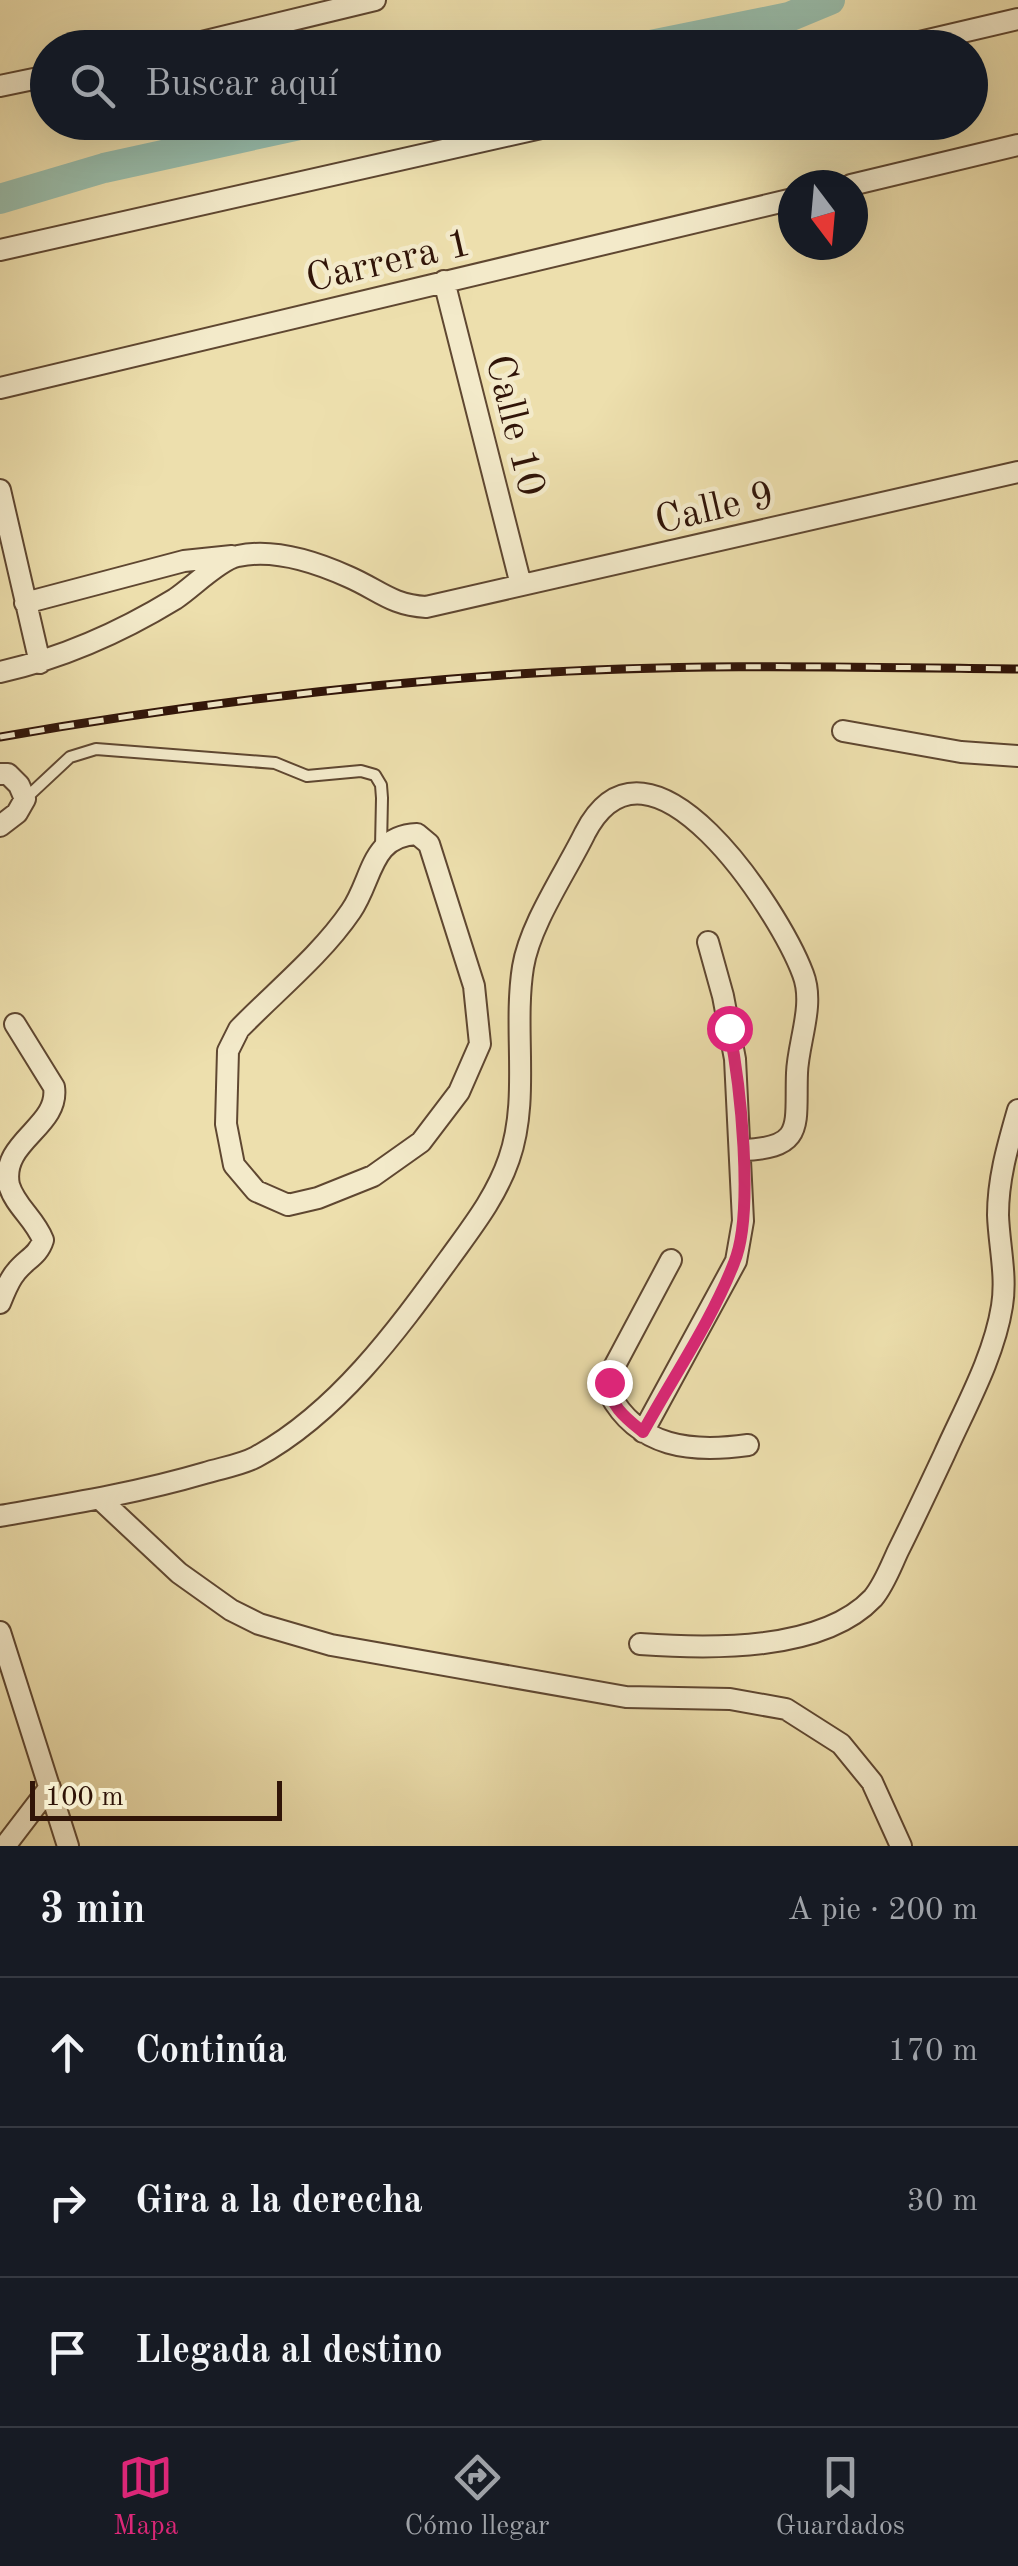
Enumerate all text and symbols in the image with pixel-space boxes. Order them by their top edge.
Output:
search box [30,30,988,140]
icon: search [65,58,120,113]
text: Buscar aquí [145,66,338,104]
north arrow [778,170,868,260]
street label: Carrera 1 [302,224,475,301]
street label: Calle 10 [476,351,550,501]
street label: Calle 9 [651,477,778,543]
route start [707,1006,753,1052]
route end [587,1360,633,1406]
scale bar [30,1776,282,1821]
text: 100 m [45,1784,124,1812]
text: 3 min [40,1890,146,1932]
text: A pie · 200 m [788,1895,978,1927]
icon: ahead [40,2025,95,2080]
text: Continúa [135,2033,287,2071]
text: 170 m [888,2036,978,2068]
icon: right [40,2175,95,2230]
text: Gira a la derecha [135,2183,423,2221]
text: 30 m [907,2186,978,2218]
icon: arrive [40,2325,95,2380]
text: Llegada al destino [135,2333,443,2371]
tab: Mapa [113,2450,179,2545]
tab: Cómo llegar [405,2450,550,2545]
tab: Guardados [775,2450,905,2545]

